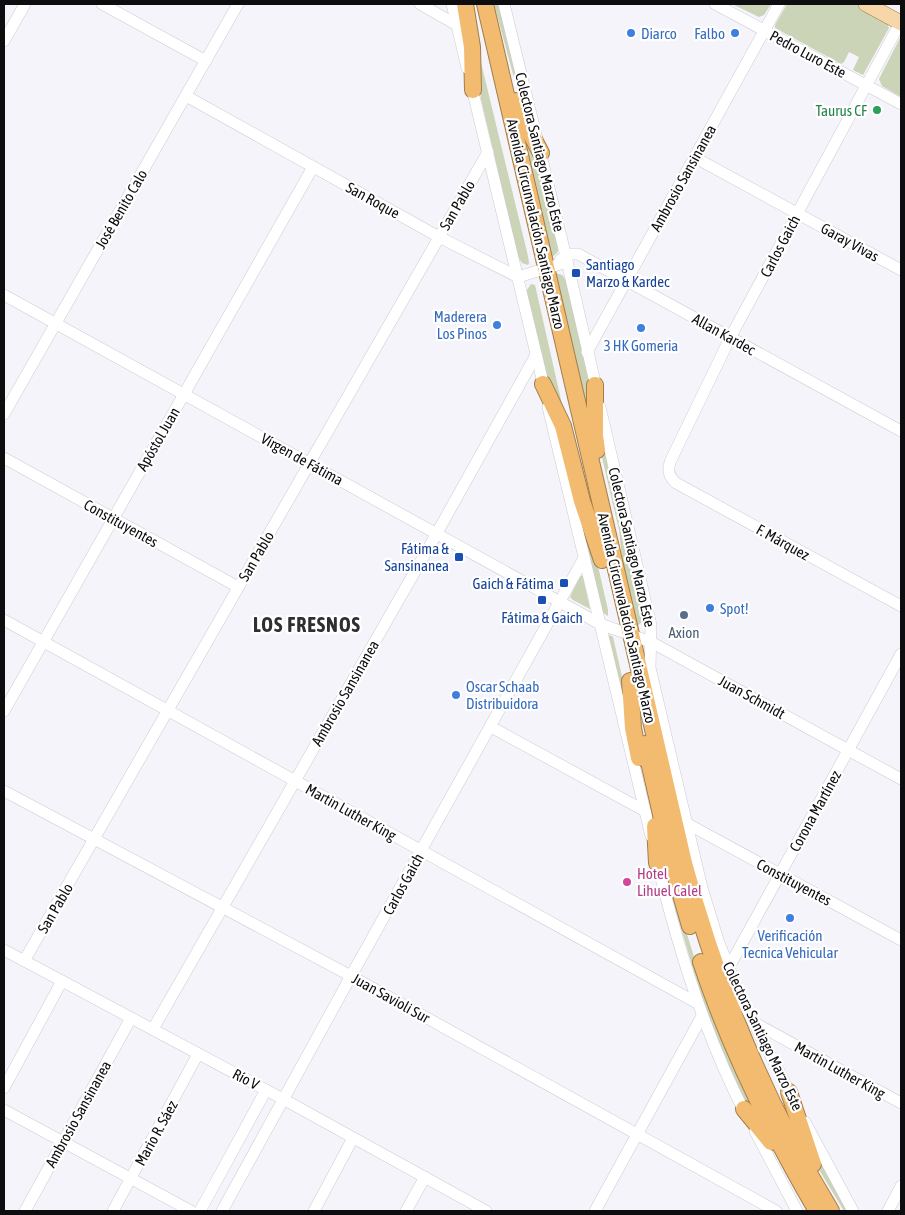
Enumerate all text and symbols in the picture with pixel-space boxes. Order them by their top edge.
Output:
place label: Diarco [641,25,677,42]
place label: Falbo [694,25,725,42]
marker: Diarco [625,27,637,39]
marker: Falbo [729,27,741,39]
street label: Pedro Luro Este [767,27,849,81]
street label: Colectora Santiago Marzo Este [512,71,568,233]
place label: Taurus CF [815,102,867,119]
marker: Taurus CF [871,104,883,116]
street label: Avenida Circunvalación Santiago Marzo [503,117,569,331]
street label: Ambrosio Sansinanea [647,122,719,234]
street label: José Benito Calo [92,166,150,252]
street label: San Pablo [436,177,478,233]
street label: San Roque [343,178,403,222]
street label: Carlos Gaich [757,212,803,280]
street label: Garay Vivas [818,219,882,265]
place label: Santiago Marzo & Kardec [586,256,670,290]
marker: Santiago Marzo & Kardec [570,267,582,279]
place label: Maderera Los Pinos [434,308,487,342]
street label: Allan Kardec [690,310,759,358]
marker: Maderera Los Pinos [491,319,503,331]
marker: 3 HK Gomeria [635,322,647,334]
place label: 3 HK Gomeria [604,337,678,354]
street label: Apóstol Juan [133,404,183,474]
street label: Vírgen de Fátima [258,429,346,489]
street label: Colectora Santiago Marzo Este [605,466,659,629]
street label: Constituyentes [81,496,161,550]
street label: Avenida Circunvalación Santiago Marzo [594,511,660,725]
street label: F. Márquez [753,520,813,564]
street label: San Pablo [235,528,277,584]
place label: Fátima & Sansinanea [384,540,449,574]
marker: Fátima & Sansinanea [453,551,465,563]
place label: Gaich & Fátima [473,575,554,592]
marker: Gaich & Fátima [558,577,570,589]
marker: Fátima & Gaich [536,594,548,606]
place label: Spot! [720,600,749,617]
marker: Spot! [704,602,716,614]
place label: Fátima & Gaich [501,609,583,626]
marker: Axion [678,609,690,621]
district label: LOS FRESNOS [253,613,361,636]
place label: Axion [668,624,700,641]
street label: Ambrosio Sansinanea [308,637,382,749]
street label: Juan Schmidt [716,672,788,722]
place label: Oscar Schaab Distribuidora [466,678,539,712]
marker: Oscar Schaab Distribuidora [450,689,462,701]
street label: Corona Martínez [786,767,845,855]
street label: Martin Luther King [303,780,400,844]
street label: Carlos Gaich [379,850,427,918]
street label: Constituyentes [754,855,834,909]
place label: Hotel Lihuel Calel [637,865,702,899]
marker: Hotel Lihuel Calel [621,876,633,888]
street label: San Pablo [34,880,76,936]
marker: Verificación Tecnica Vehicular [784,912,796,924]
place label: Verificación Tecnica Vehicular [742,927,839,961]
street label: Colectora Santiago Marzo Este [720,959,807,1113]
street label: Juan Savioli Sur [349,970,433,1026]
street label: Martin Luther King [792,1038,889,1102]
street label: Ambrosio Sansinanea [42,1058,114,1170]
street label: Río V [230,1065,263,1093]
street label: Mario R. Sáez [131,1097,181,1168]

